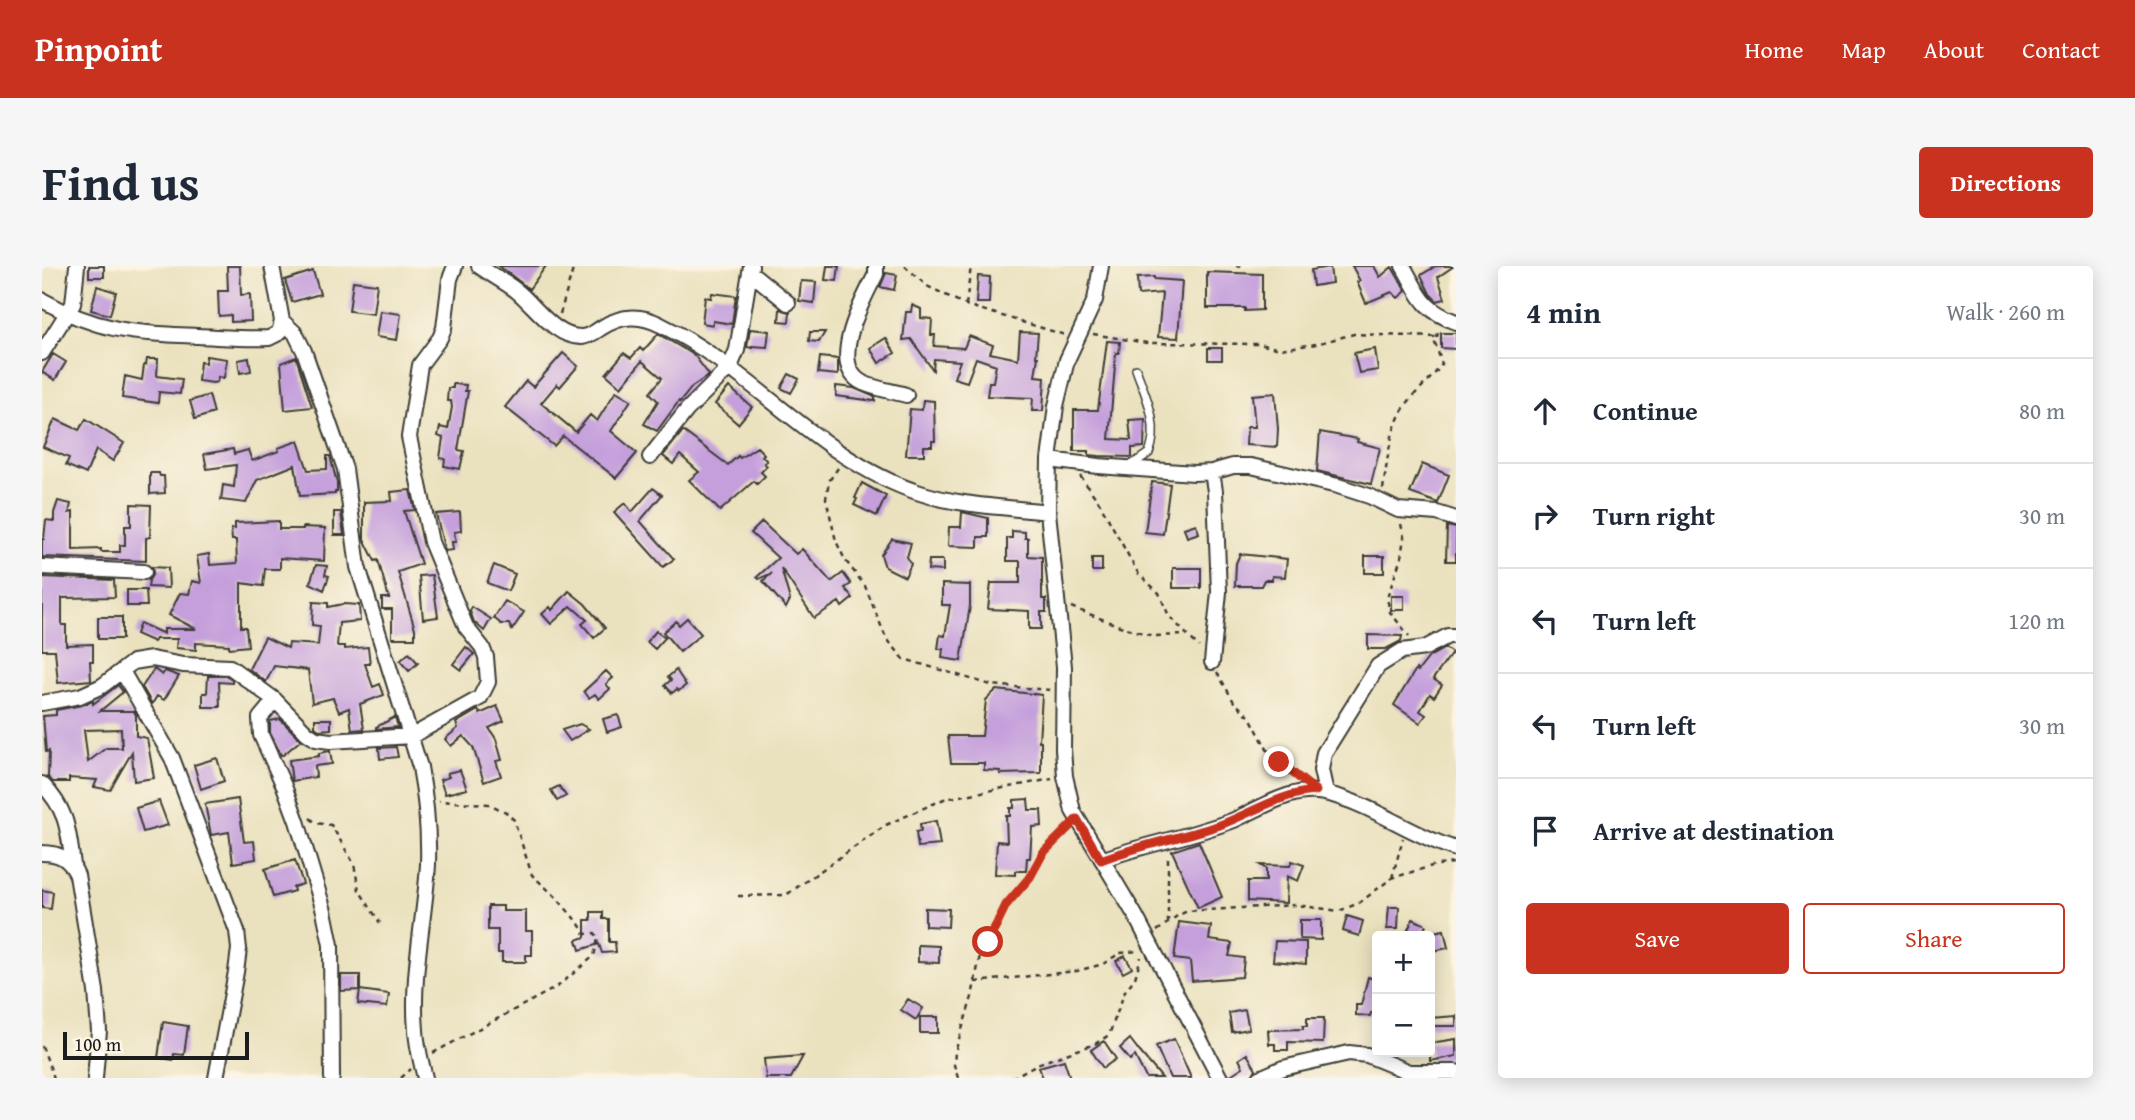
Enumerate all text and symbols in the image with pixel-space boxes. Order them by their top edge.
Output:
text: Pinpoint [35,25,162,73]
text: Home [1745,32,1804,67]
text: Map [1842,32,1886,67]
text: About [1924,32,1984,67]
text: Contact [2022,32,2100,67]
text: Find us [42,146,200,218]
button: Directions [1919,147,2093,218]
text: 4 min [1526,290,1601,334]
text: Walk · 260 m [1946,295,2065,328]
text: Continue [1593,391,1698,430]
icon: ahead [1526,392,1564,430]
text: 80 m [2019,394,2065,427]
text: Turn right [1593,496,1715,535]
icon: right [1526,497,1564,535]
text: 30 m [2019,499,2065,532]
text: Turn left [1593,601,1696,640]
icon: left [1526,602,1564,640]
text: 120 m [2008,604,2065,637]
text: Turn left [1593,706,1696,745]
icon: left [1526,707,1564,745]
text: 30 m [2019,709,2065,742]
route end [1263,746,1294,777]
text: Arrive at destination [1593,811,1834,850]
icon: arrive [1526,812,1564,850]
button: Save [1526,903,1789,974]
button: Share [1803,903,2065,974]
route start [972,926,1003,957]
map controls [1372,931,1435,1057]
button: + [1372,931,1435,994]
button: − [1372,994,1435,1057]
scale bar [63,1029,248,1061]
text: 100 m [74,1030,121,1058]

